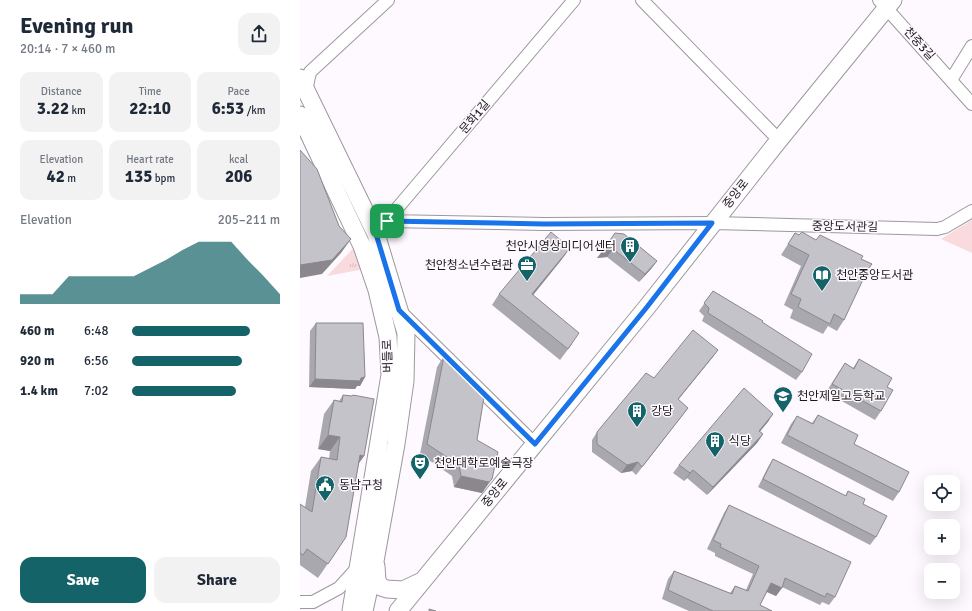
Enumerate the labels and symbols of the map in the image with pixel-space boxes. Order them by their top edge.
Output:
street label: 천중3길 [900,24,938,64]
street label: 문화1길 [457,97,493,137]
street label: 중앙로 [720,176,752,212]
pin [370,204,404,238]
street label: 중앙도서관길 [812,219,878,235]
building icon: 천안시영상미디어센터 [619,235,641,263]
place label: 천안시영상미디어센터 [506,239,616,254]
office icon: 천안청소년수련관 [516,254,538,282]
place label: 천안청소년수련관 [425,258,513,273]
library icon: 천안중앙도서관 [811,264,833,292]
place label: 천안중앙도서관 [836,268,913,283]
street label: 버들로 [380,339,396,373]
school or university icon: 천안제일고등학교 [772,385,794,413]
place label: 천안제일고등학교 [797,389,885,404]
building icon: 강당 [626,400,648,428]
place label: 강당 [651,404,673,419]
building icon: 식당 [704,430,726,458]
place label: 식당 [729,434,751,449]
theatre icon: 천안대학로예술극장 [409,452,431,480]
place label: 천안대학로예술극장 [434,456,533,471]
public building icon: 동남구청 [314,474,336,502]
street label: 중앙로 [479,475,511,511]
place label: 동남구청 [339,478,383,493]

